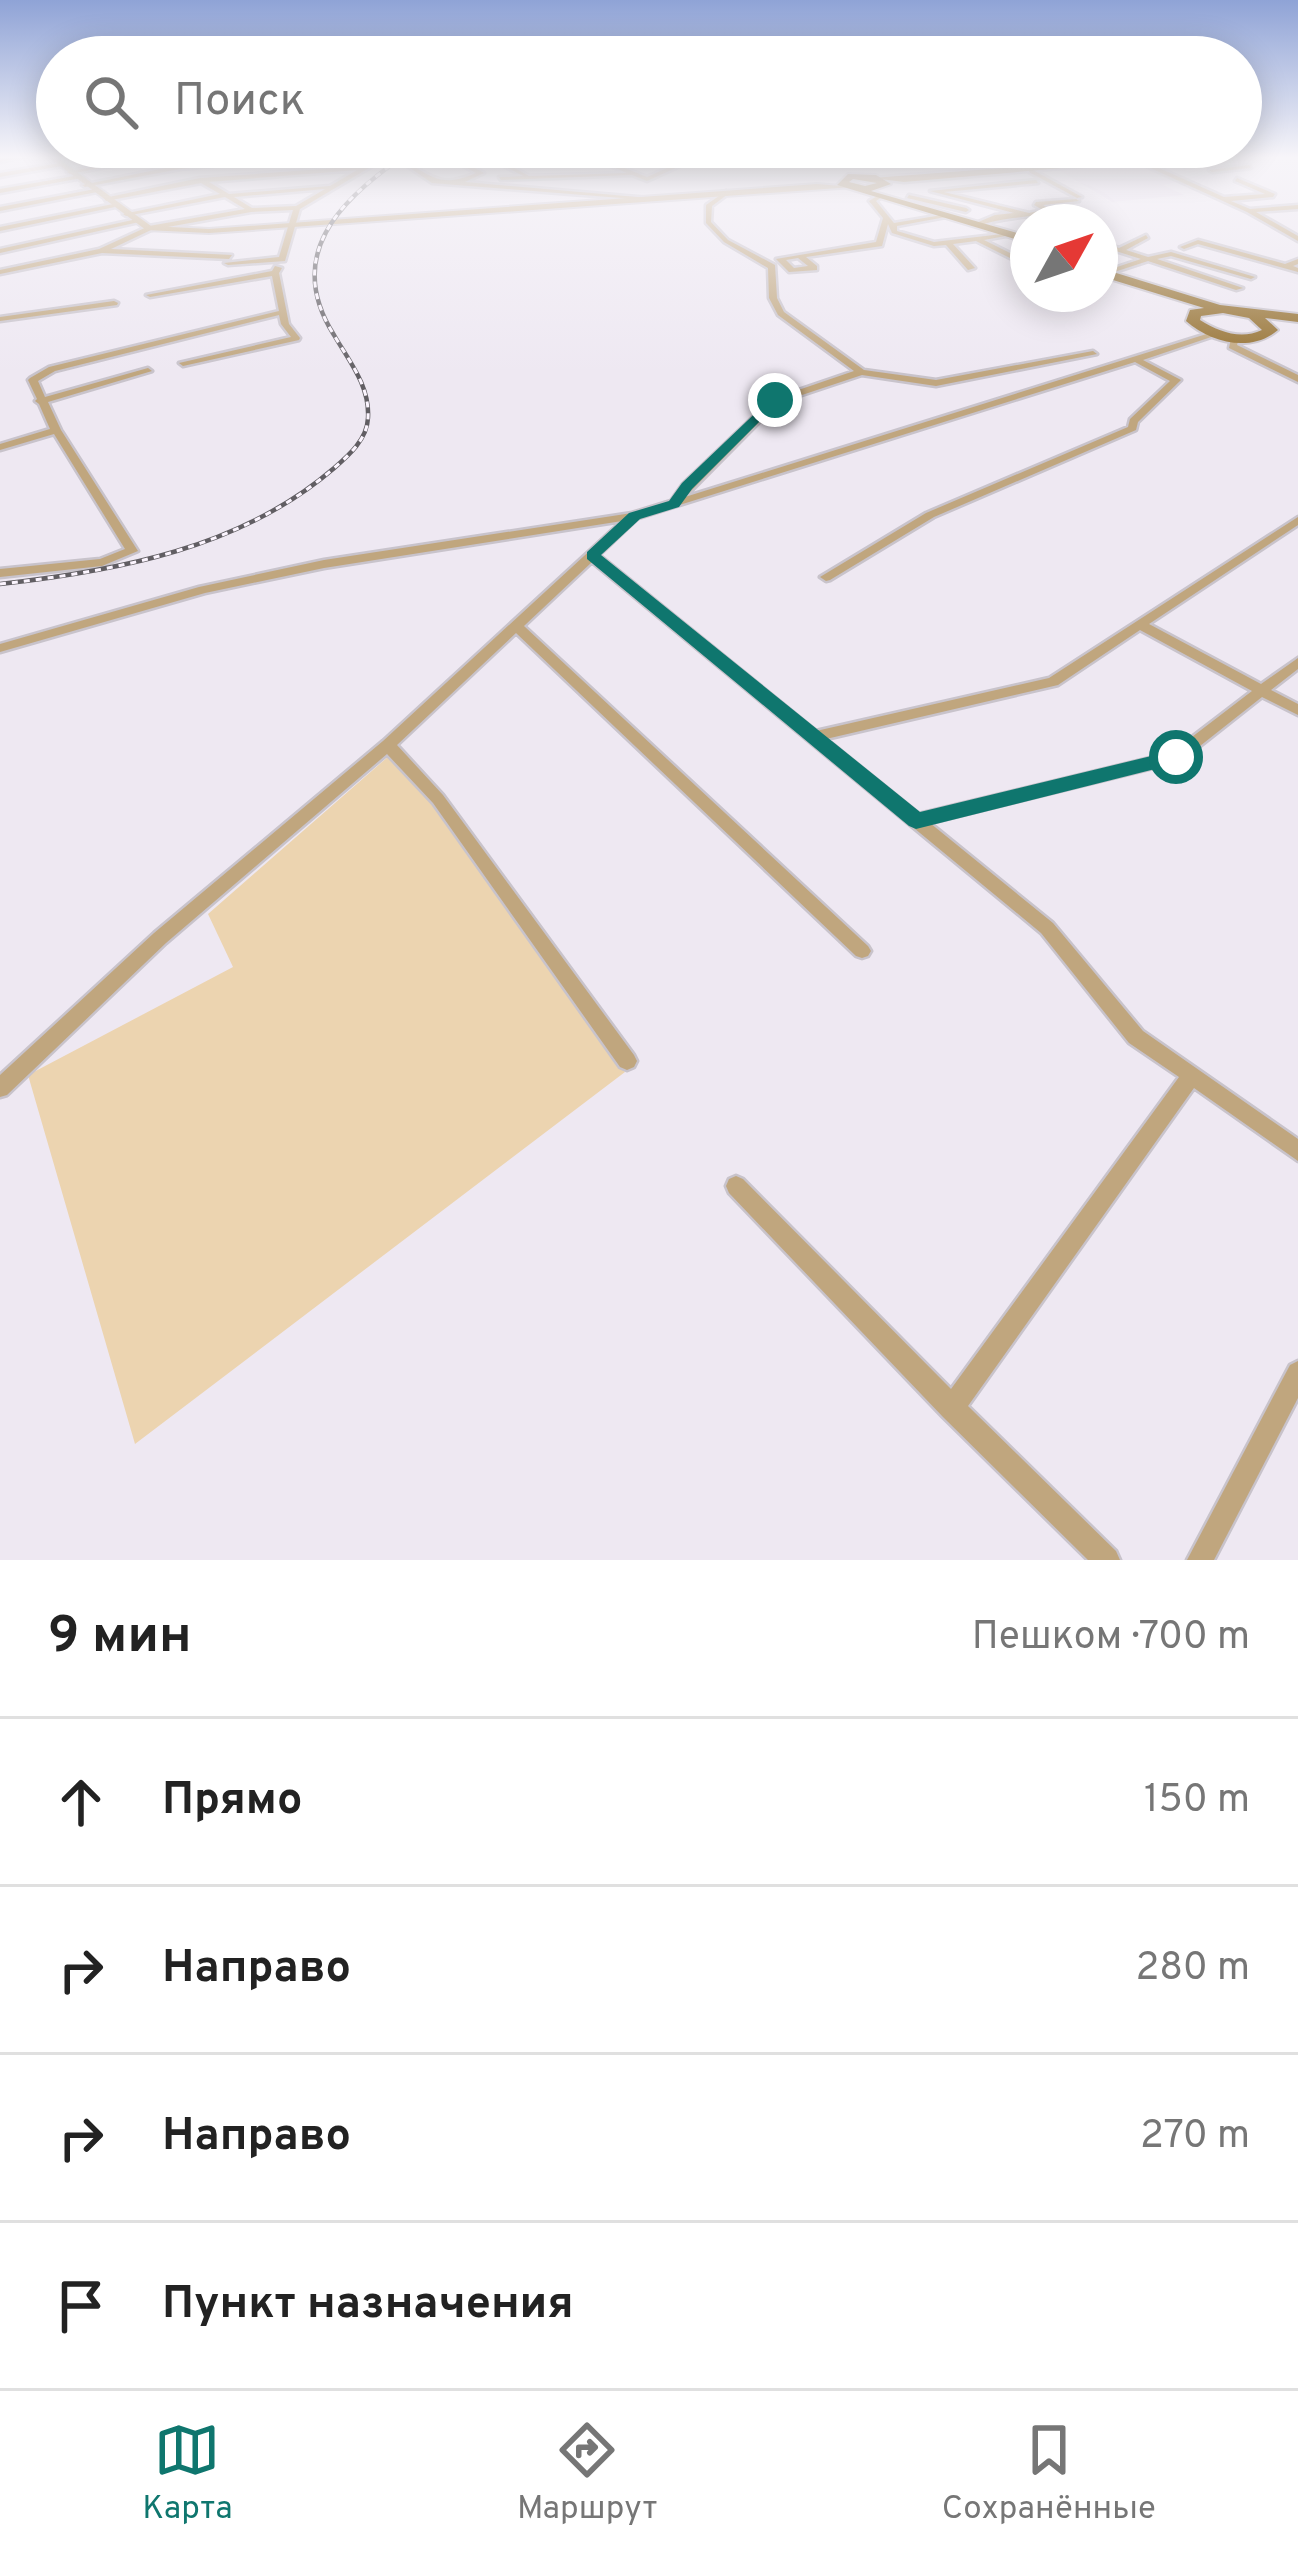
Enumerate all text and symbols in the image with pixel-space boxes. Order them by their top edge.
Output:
search box [36,36,1262,168]
icon: search [78,69,144,135]
text: Поиск [174,74,305,131]
north arrow [1010,204,1118,312]
route end [748,373,802,427]
route start [1149,730,1203,784]
text: 9 мин [48,1606,191,1671]
text: Пешком · 700 m [972,1614,1250,1663]
icon: ahead [48,1769,114,1835]
text: Прямо [162,1773,303,1830]
text: 150 m [1144,1777,1250,1826]
icon: right [48,1937,114,2003]
text: Направо [162,1941,351,1998]
text: 280 m [1135,1945,1250,1994]
icon: right [48,2105,114,2171]
text: Направо [162,2109,351,2166]
text: 270 m [1140,2113,1250,2162]
icon: arrive [48,2273,114,2339]
text: Пункт назначения [162,2277,574,2334]
tab: Карта [142,2417,233,2531]
tab: Маршрут [517,2417,657,2531]
tab: Сохранённые [942,2417,1156,2531]

